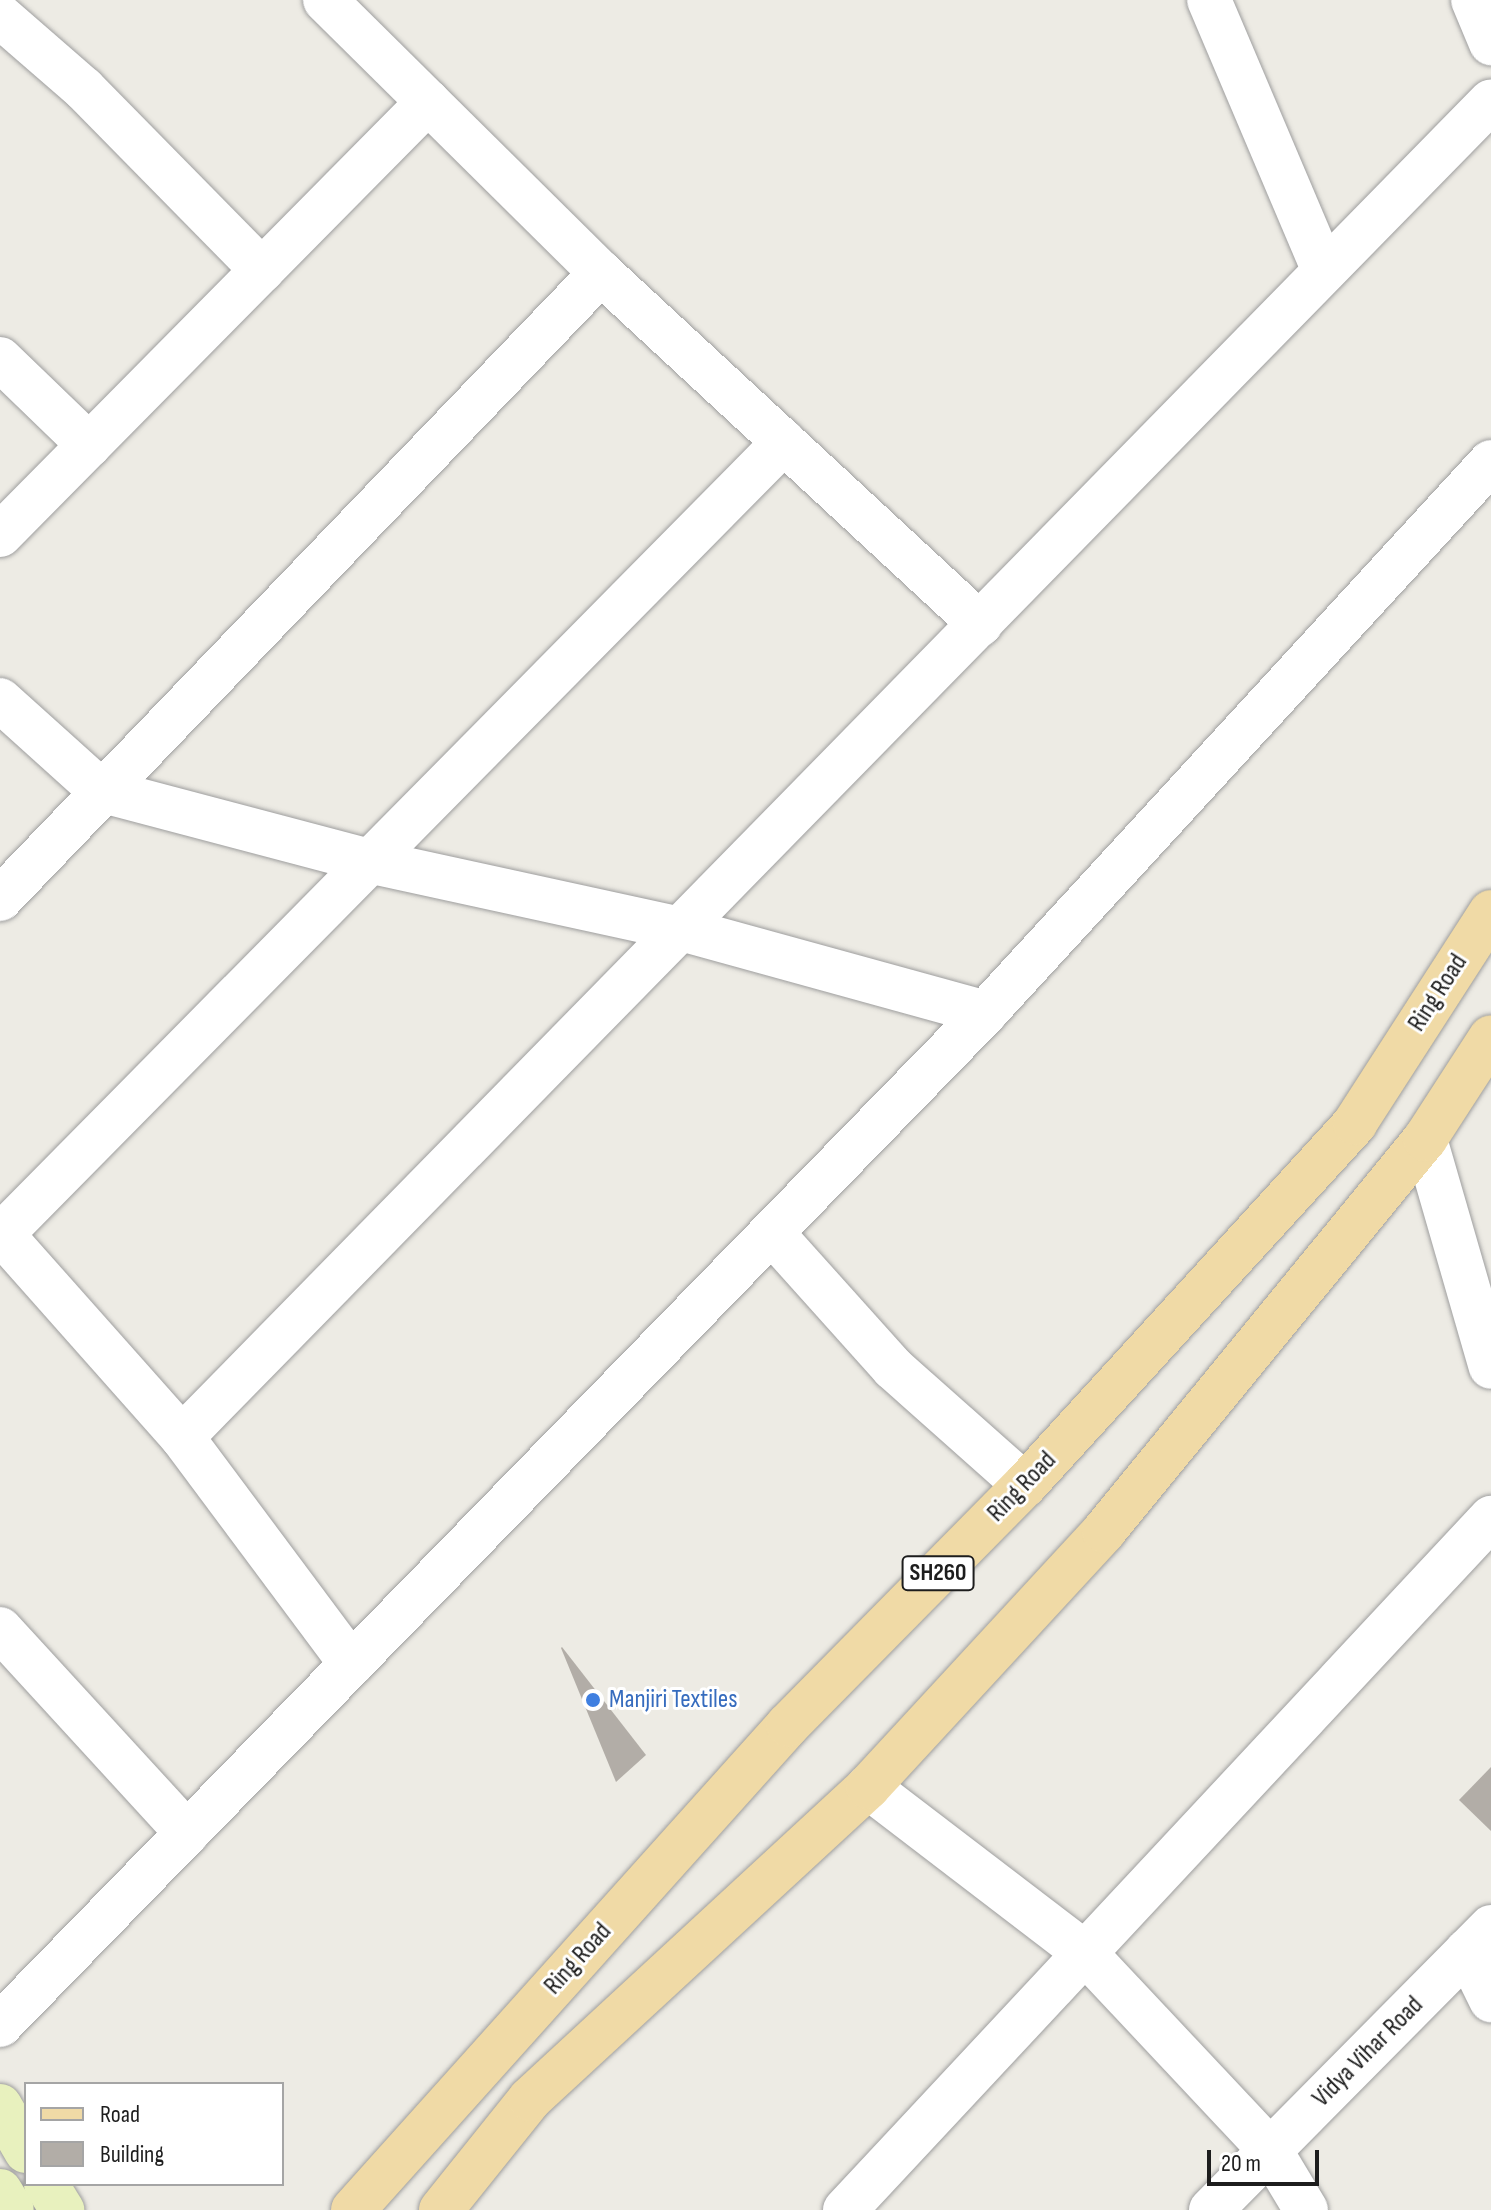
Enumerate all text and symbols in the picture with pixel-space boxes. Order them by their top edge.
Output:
street label: Ring Road [1402,949,1474,1037]
street label: Ring Road [981,1445,1063,1529]
road number: SH260 [900,1553,976,1593]
place label: Manjiri Textiles [609,1684,738,1716]
marker: Manjiri Textiles [584,1691,602,1709]
street label: Ring Road [538,1917,618,2001]
street label: Vidya Vihar Road [1306,1990,1430,2114]
legend [24,2082,284,2186]
text: Road [100,2100,140,2129]
scale bar [1211,2134,1323,2184]
text: Building [100,2140,164,2169]
text: 20 m [1221,2149,1261,2178]

